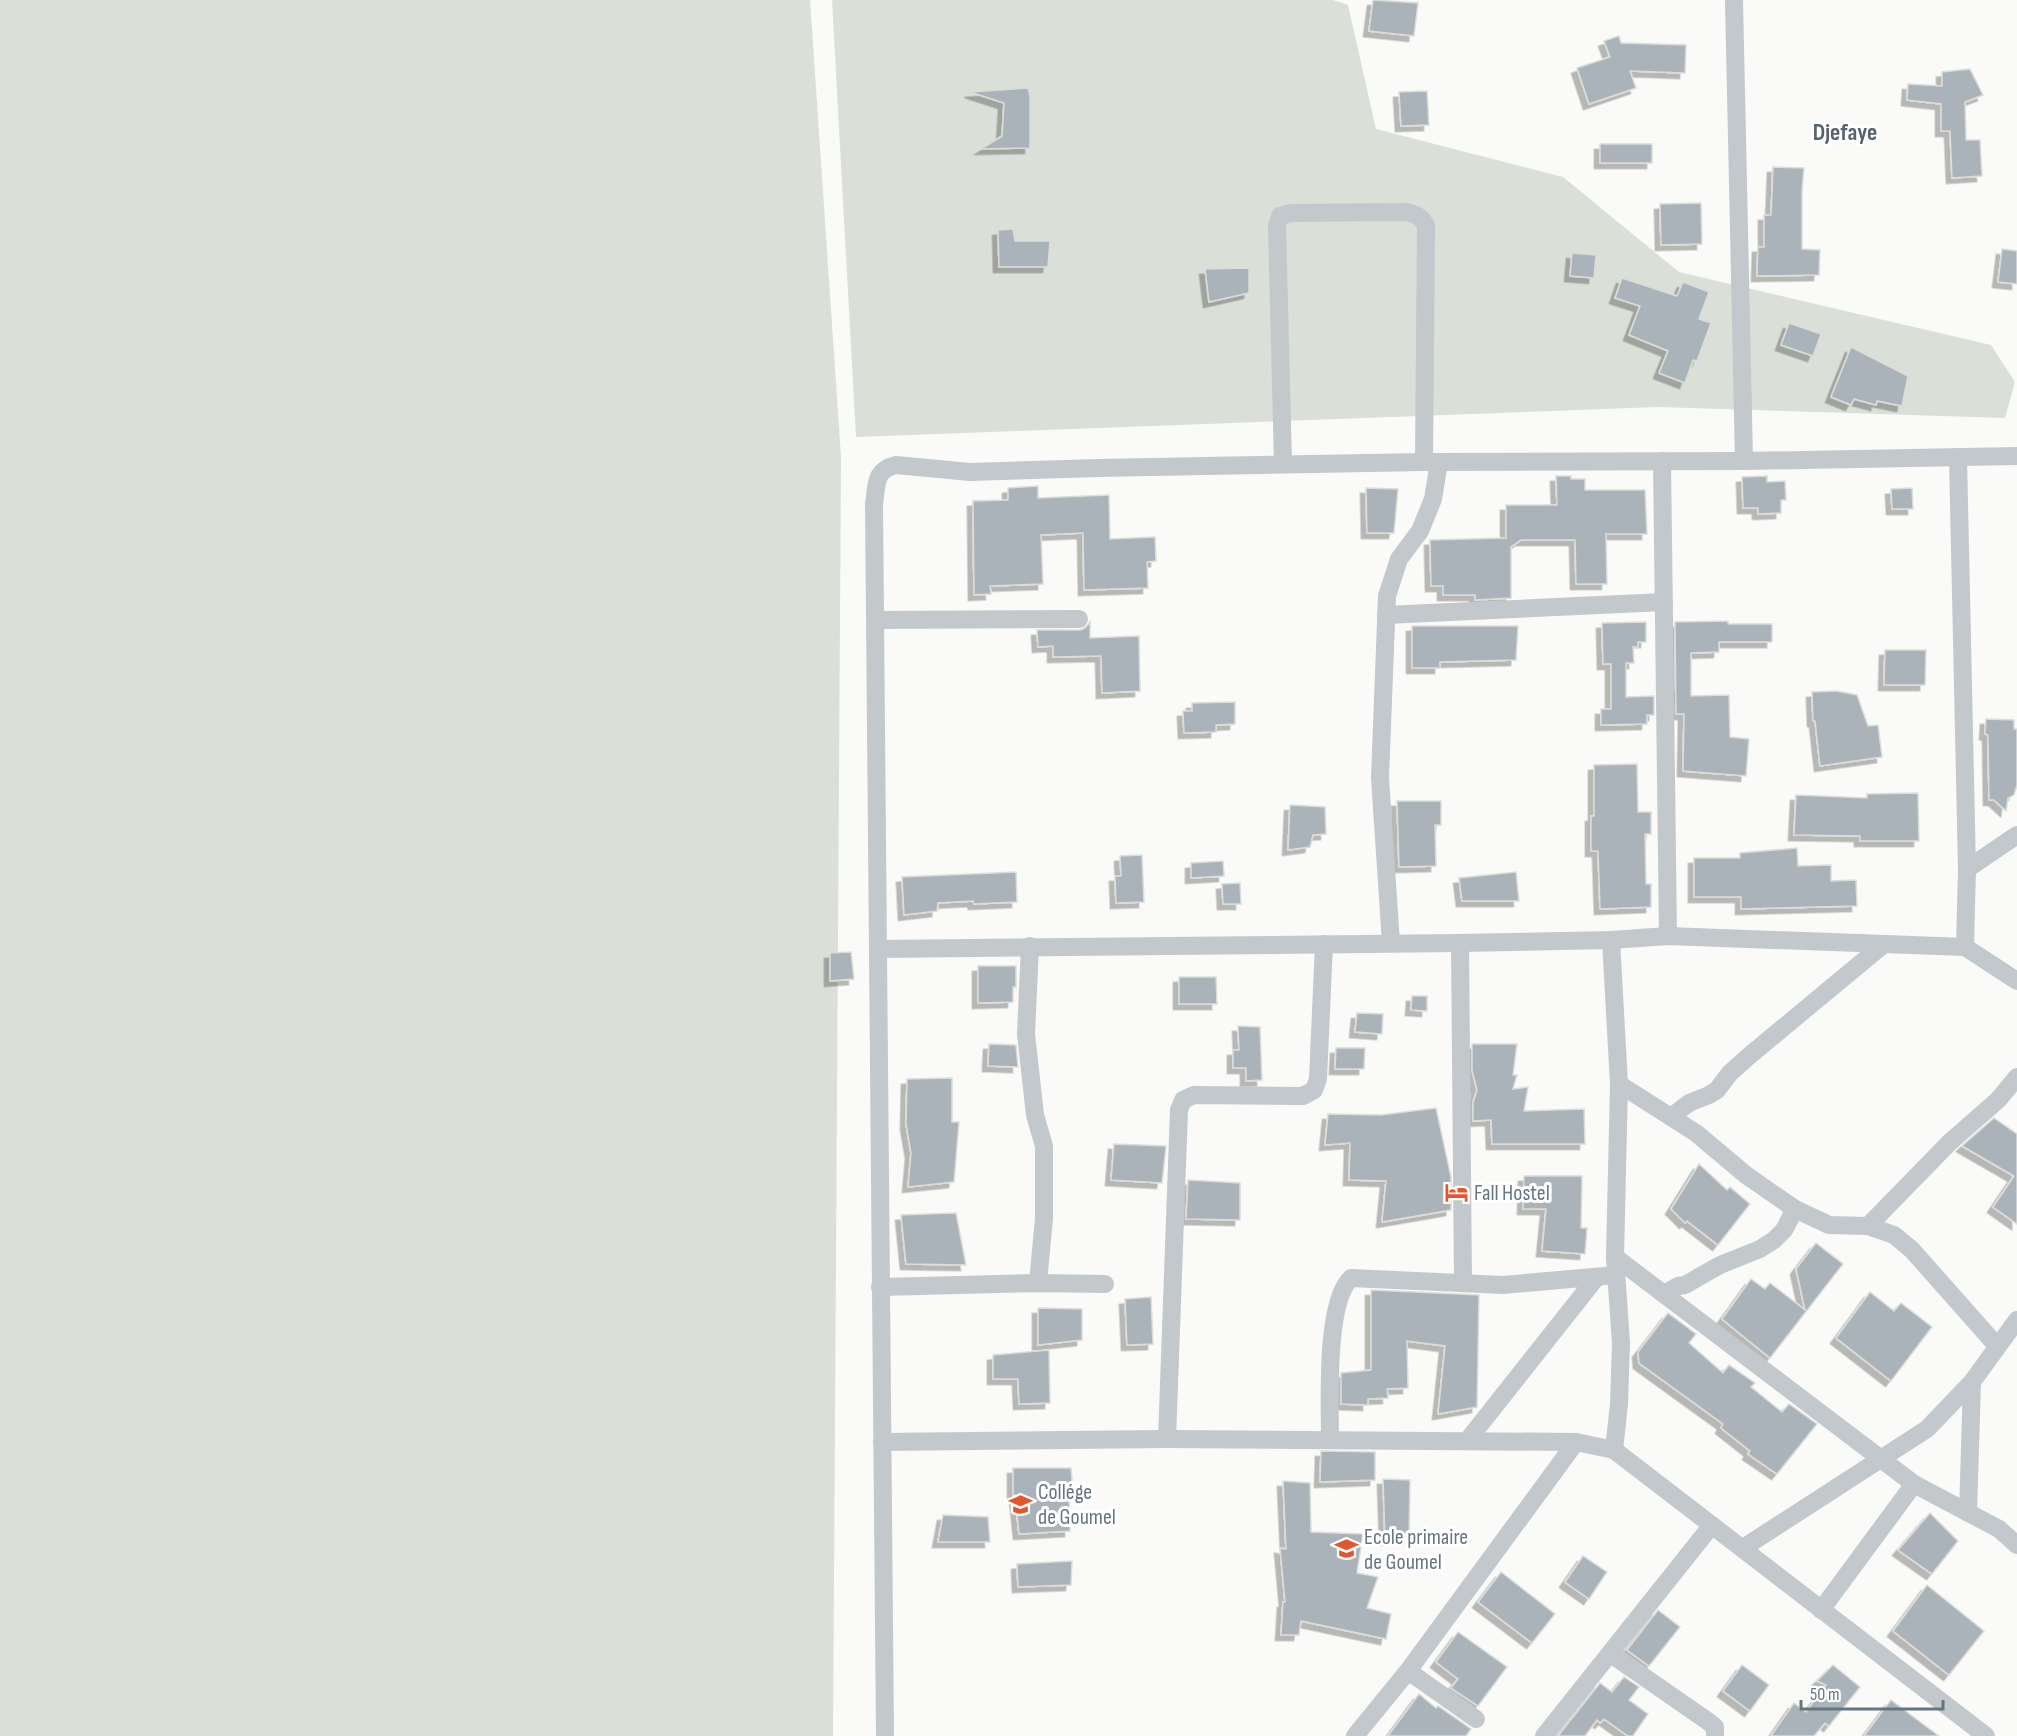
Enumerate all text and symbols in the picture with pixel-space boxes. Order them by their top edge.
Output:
district label: Djefaye [1813,118,1877,147]
hotel icon: Fall Hostel [1443,1179,1469,1205]
place label: Fall Hostel [1474,1180,1550,1207]
place label: Collége de Goumel [1038,1479,1116,1531]
school or university icon: Collége de Goumel [1007,1491,1033,1517]
place label: Ecole primaire de Goumel [1364,1524,1468,1576]
school or university icon: Ecole primaire de Goumel [1333,1536,1359,1562]
scale bar [1801,1673,1944,1711]
text: 50 m [1810,1684,1840,1705]

